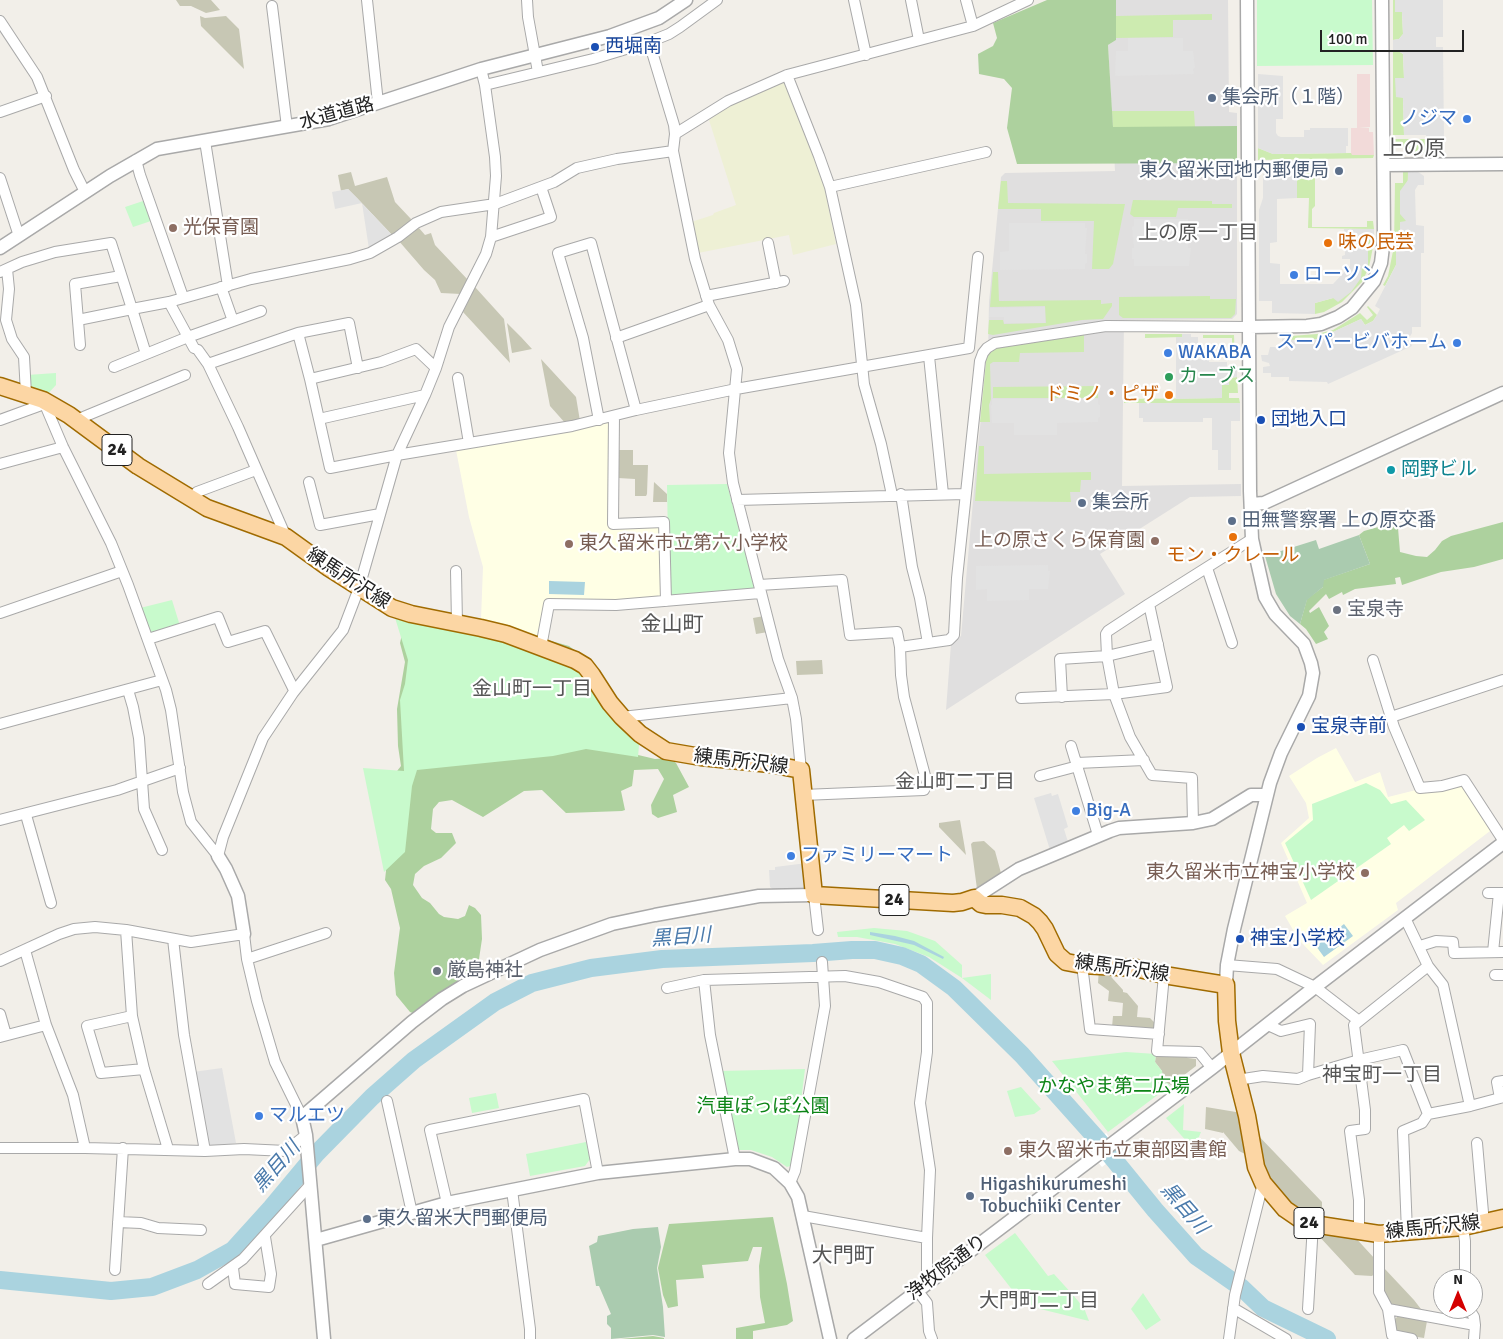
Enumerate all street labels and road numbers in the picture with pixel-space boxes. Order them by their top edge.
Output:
street label: 水道道路 [297,93,377,135]
road number: 24 [102,434,132,466]
street label: 練馬所沢線 [302,544,394,614]
street label: 練馬所沢線 [692,745,790,779]
road number: 24 [879,884,909,916]
street label: 練馬所沢線 [1073,951,1171,987]
road number: 24 [1294,1208,1324,1238]
street label: 練馬所沢線 [1385,1212,1481,1244]
street label: 浄牧院通り [902,1230,992,1306]

